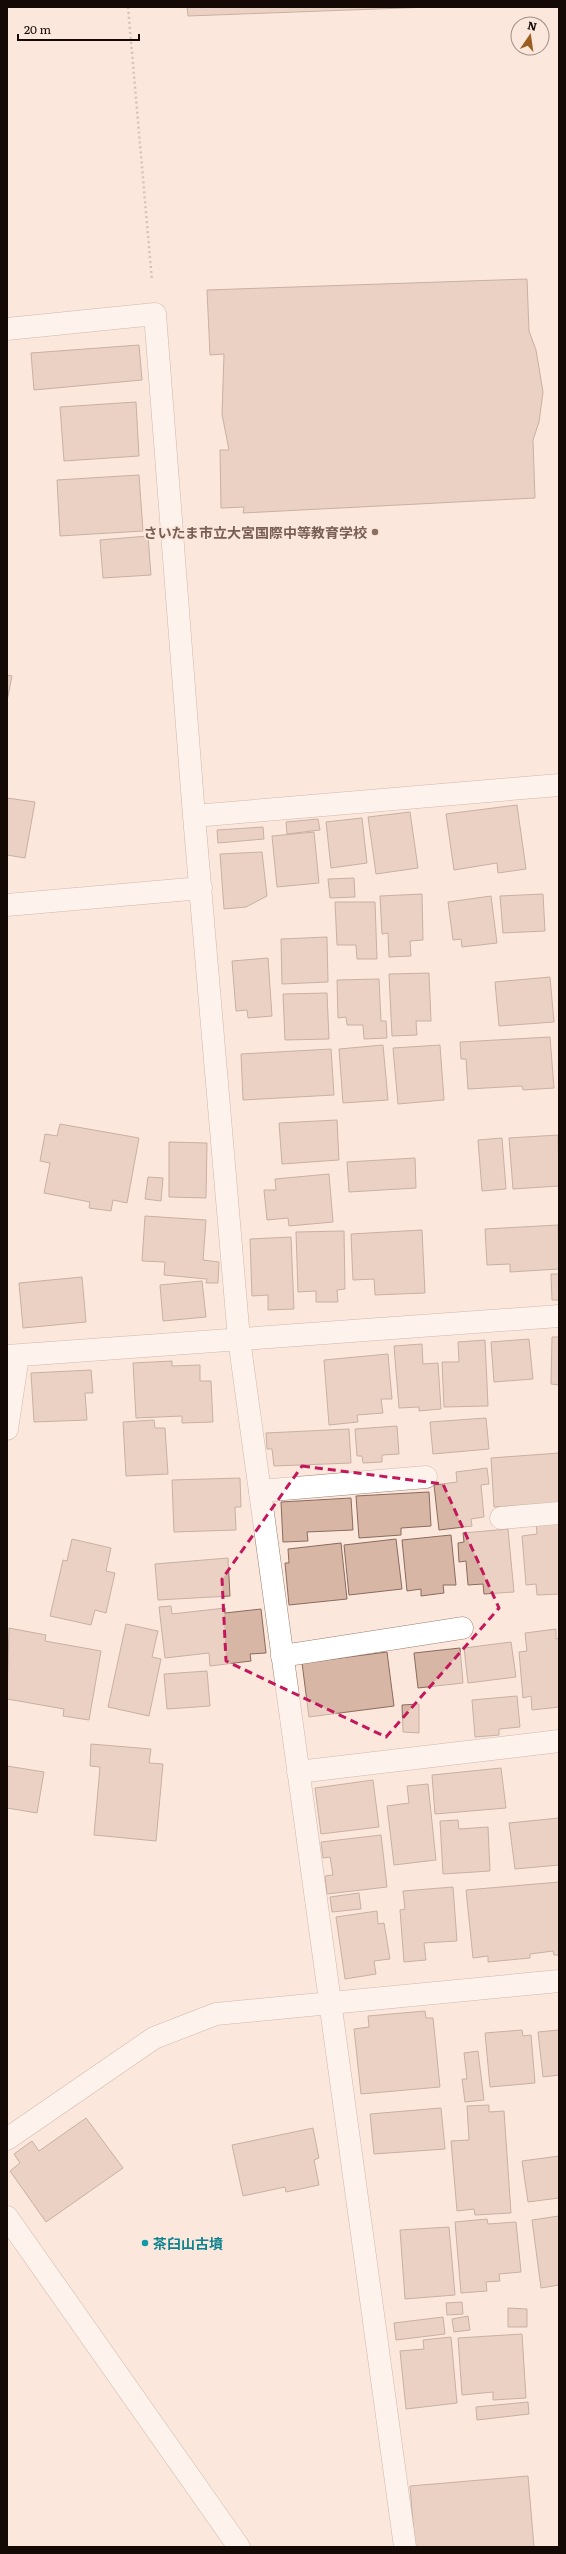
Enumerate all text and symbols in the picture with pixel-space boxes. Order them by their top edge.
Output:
scale bar [18,16,139,42]
north arrow [510,16,550,56]
text: N [526,16,539,34]
text: 20 m [24,20,51,38]
place label: さいたま市立大宮国際中等教育学校 [143,522,367,542]
marker: さいたま市立大宮国際中等教育学校 [370,527,380,537]
place label: 茶臼山古墳 [153,2233,223,2253]
marker: 茶臼山古墳 [140,2238,150,2248]

